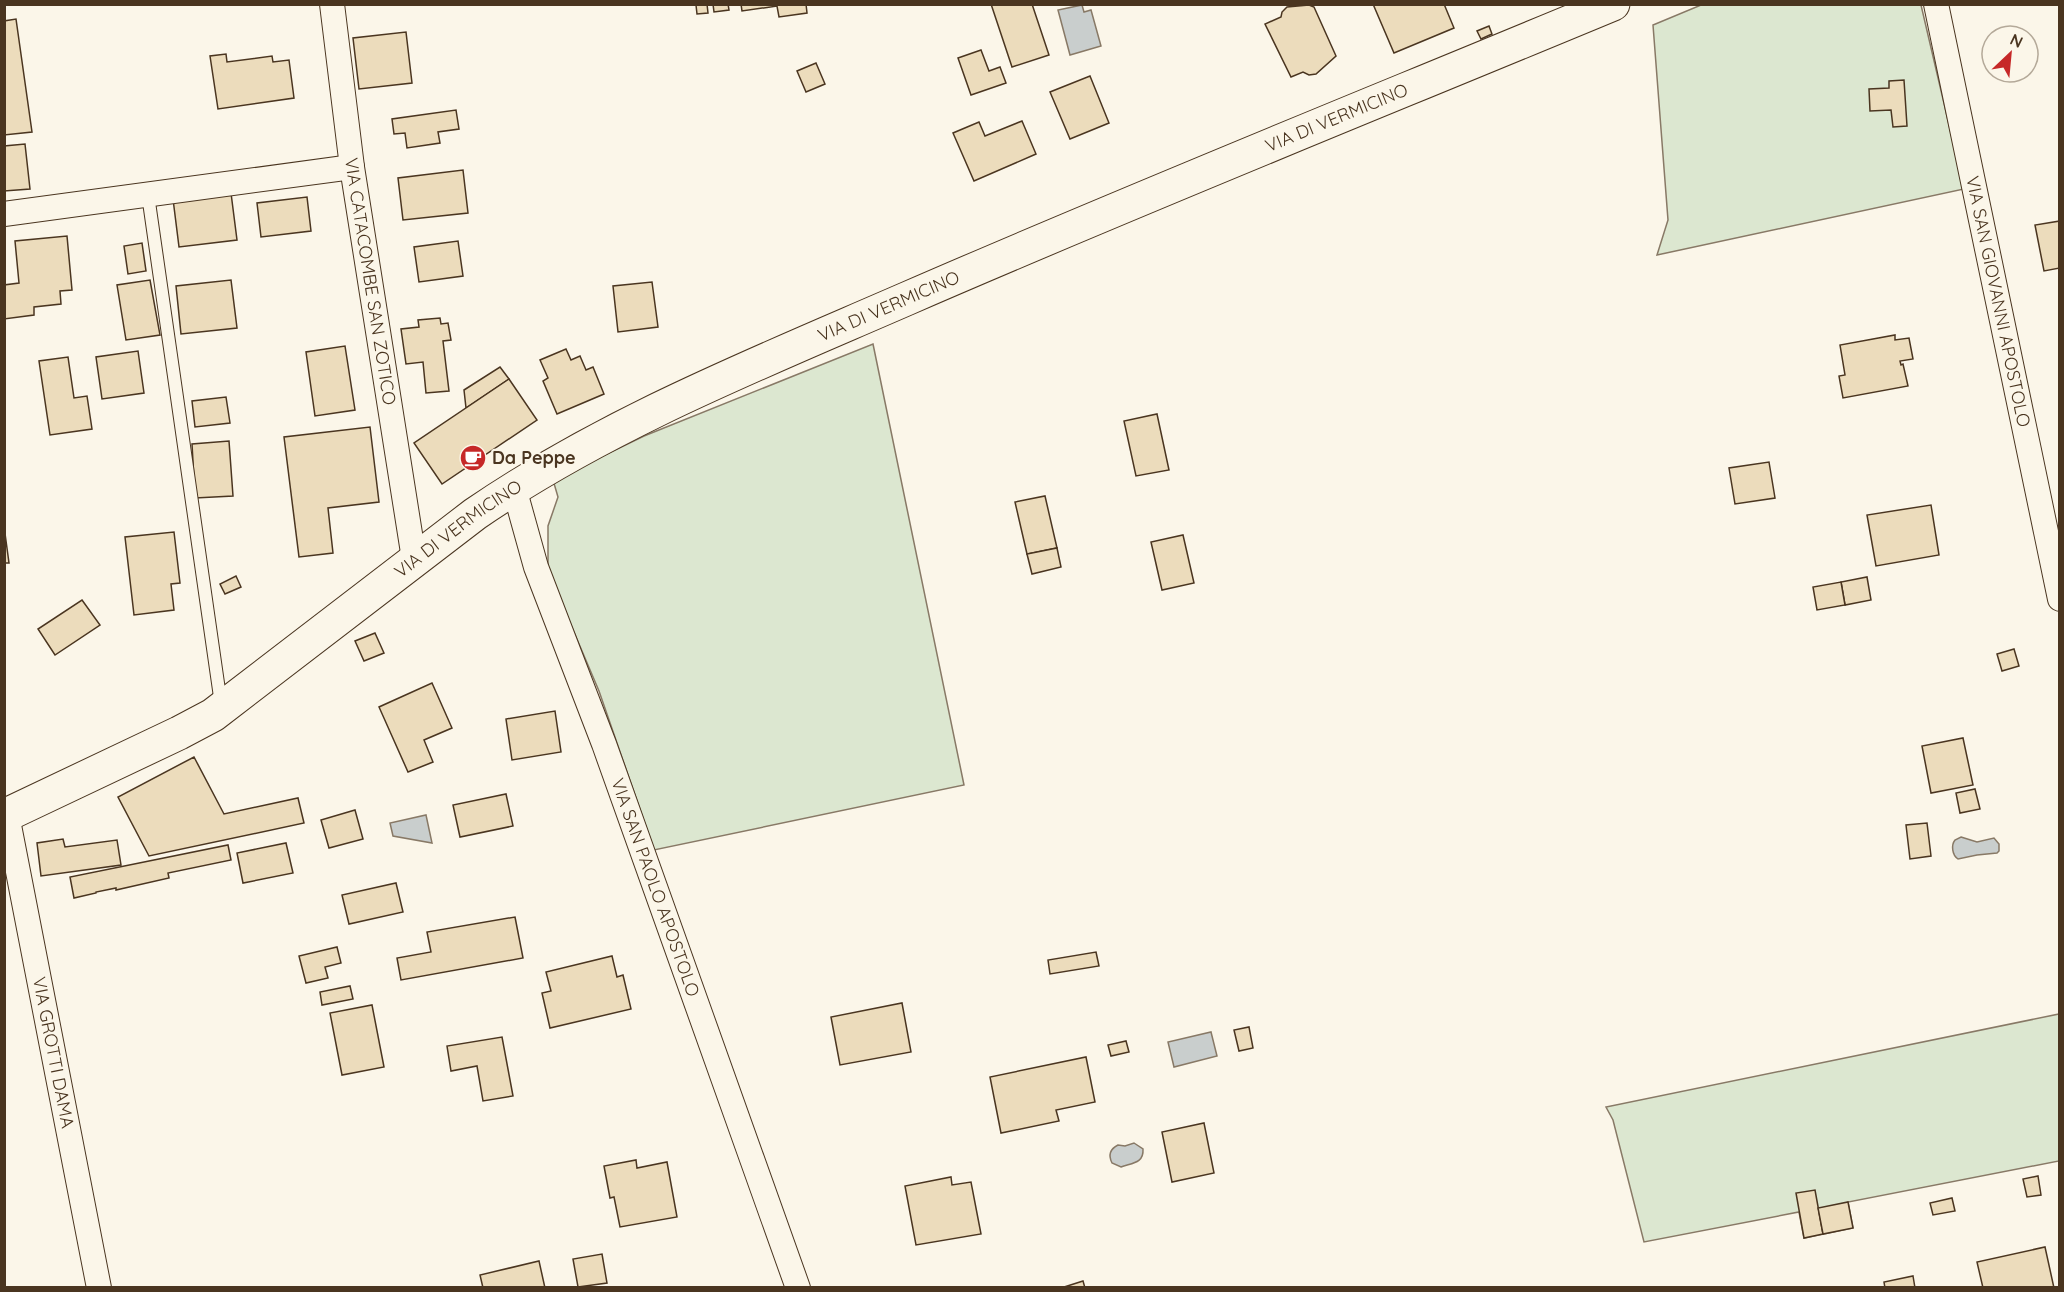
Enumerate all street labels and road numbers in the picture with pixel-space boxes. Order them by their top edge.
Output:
street label: VIA DI VERMICINO [1262,78,1411,157]
street label: VIA CATACOMBE SAN ZOTICO [340,156,401,407]
street label: VIA SAN GIOVANNI APOSTOLO [1961,174,2036,429]
street label: VIA DI VERMICINO [814,265,963,347]
street label: VIA DI VERMICINO [390,475,526,583]
street label: VIA SAN PAOLO APOSTOLO [606,775,705,1000]
street label: VIA GROTTI DAMA [28,975,80,1130]

